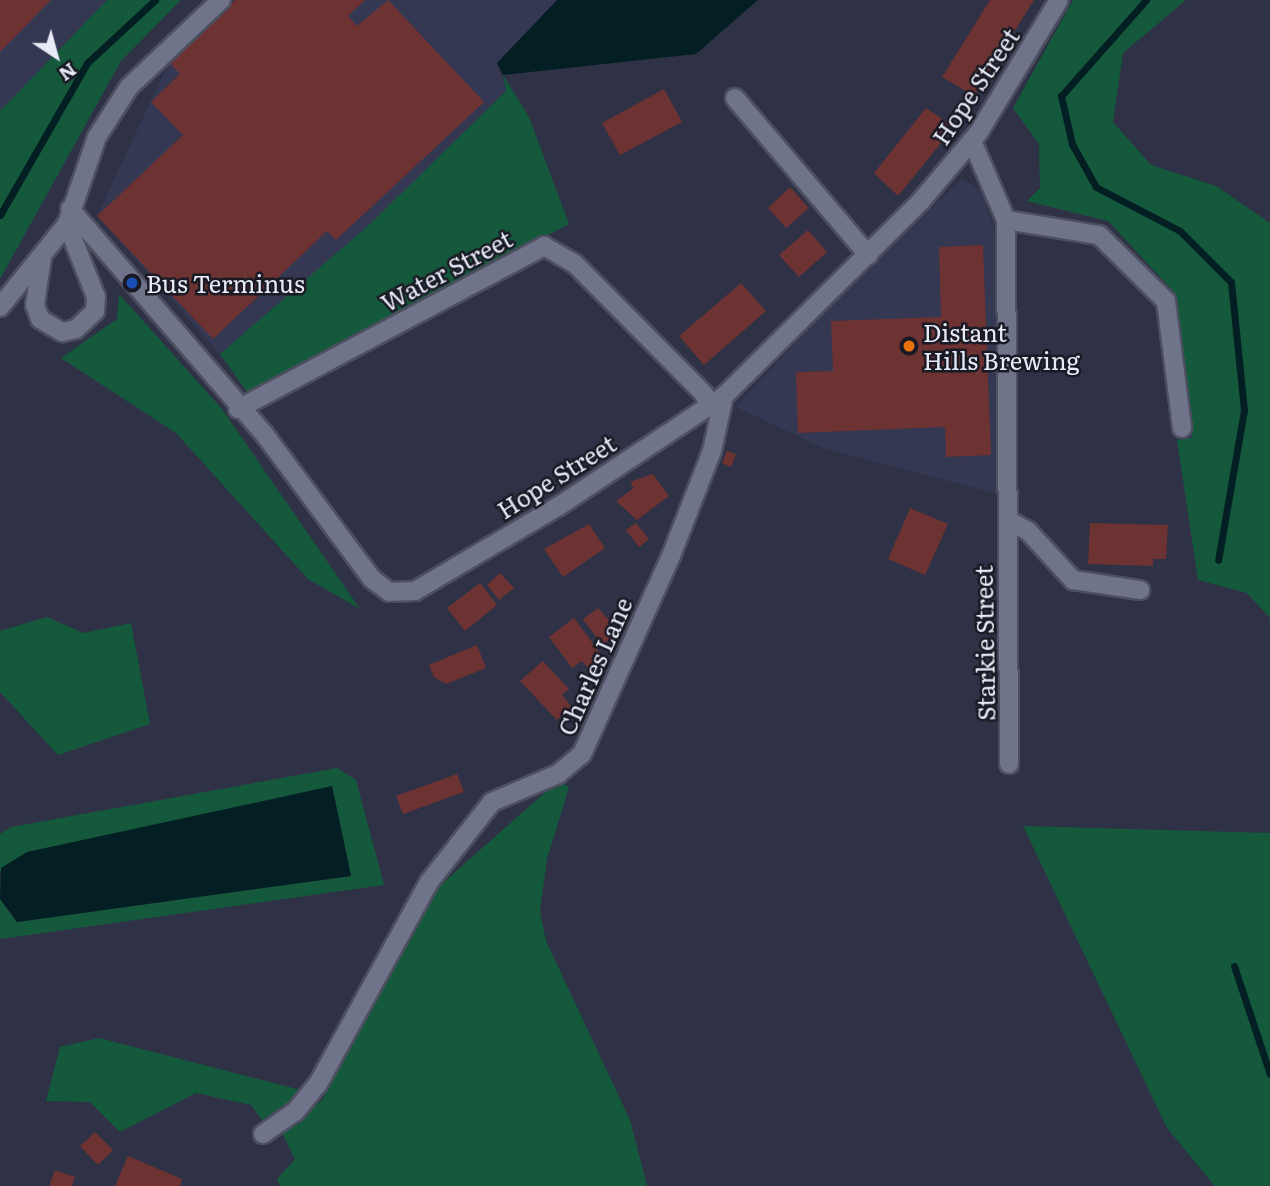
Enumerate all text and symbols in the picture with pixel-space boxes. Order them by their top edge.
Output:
north arrow [21,21,91,91]
street label: Hope Street [925,22,1025,150]
text: N [54,57,83,89]
street label: Water Street [375,223,517,317]
place label: Bus Terminus [146,269,305,297]
marker: Bus Terminus [124,275,140,291]
place label: Distant Hills Brewing [923,318,1080,374]
marker: Distant Hills Brewing [901,338,917,354]
street label: Hope Street [491,428,621,524]
street label: Starkie Street [968,565,1000,721]
street label: Charles Lane [551,593,637,739]

